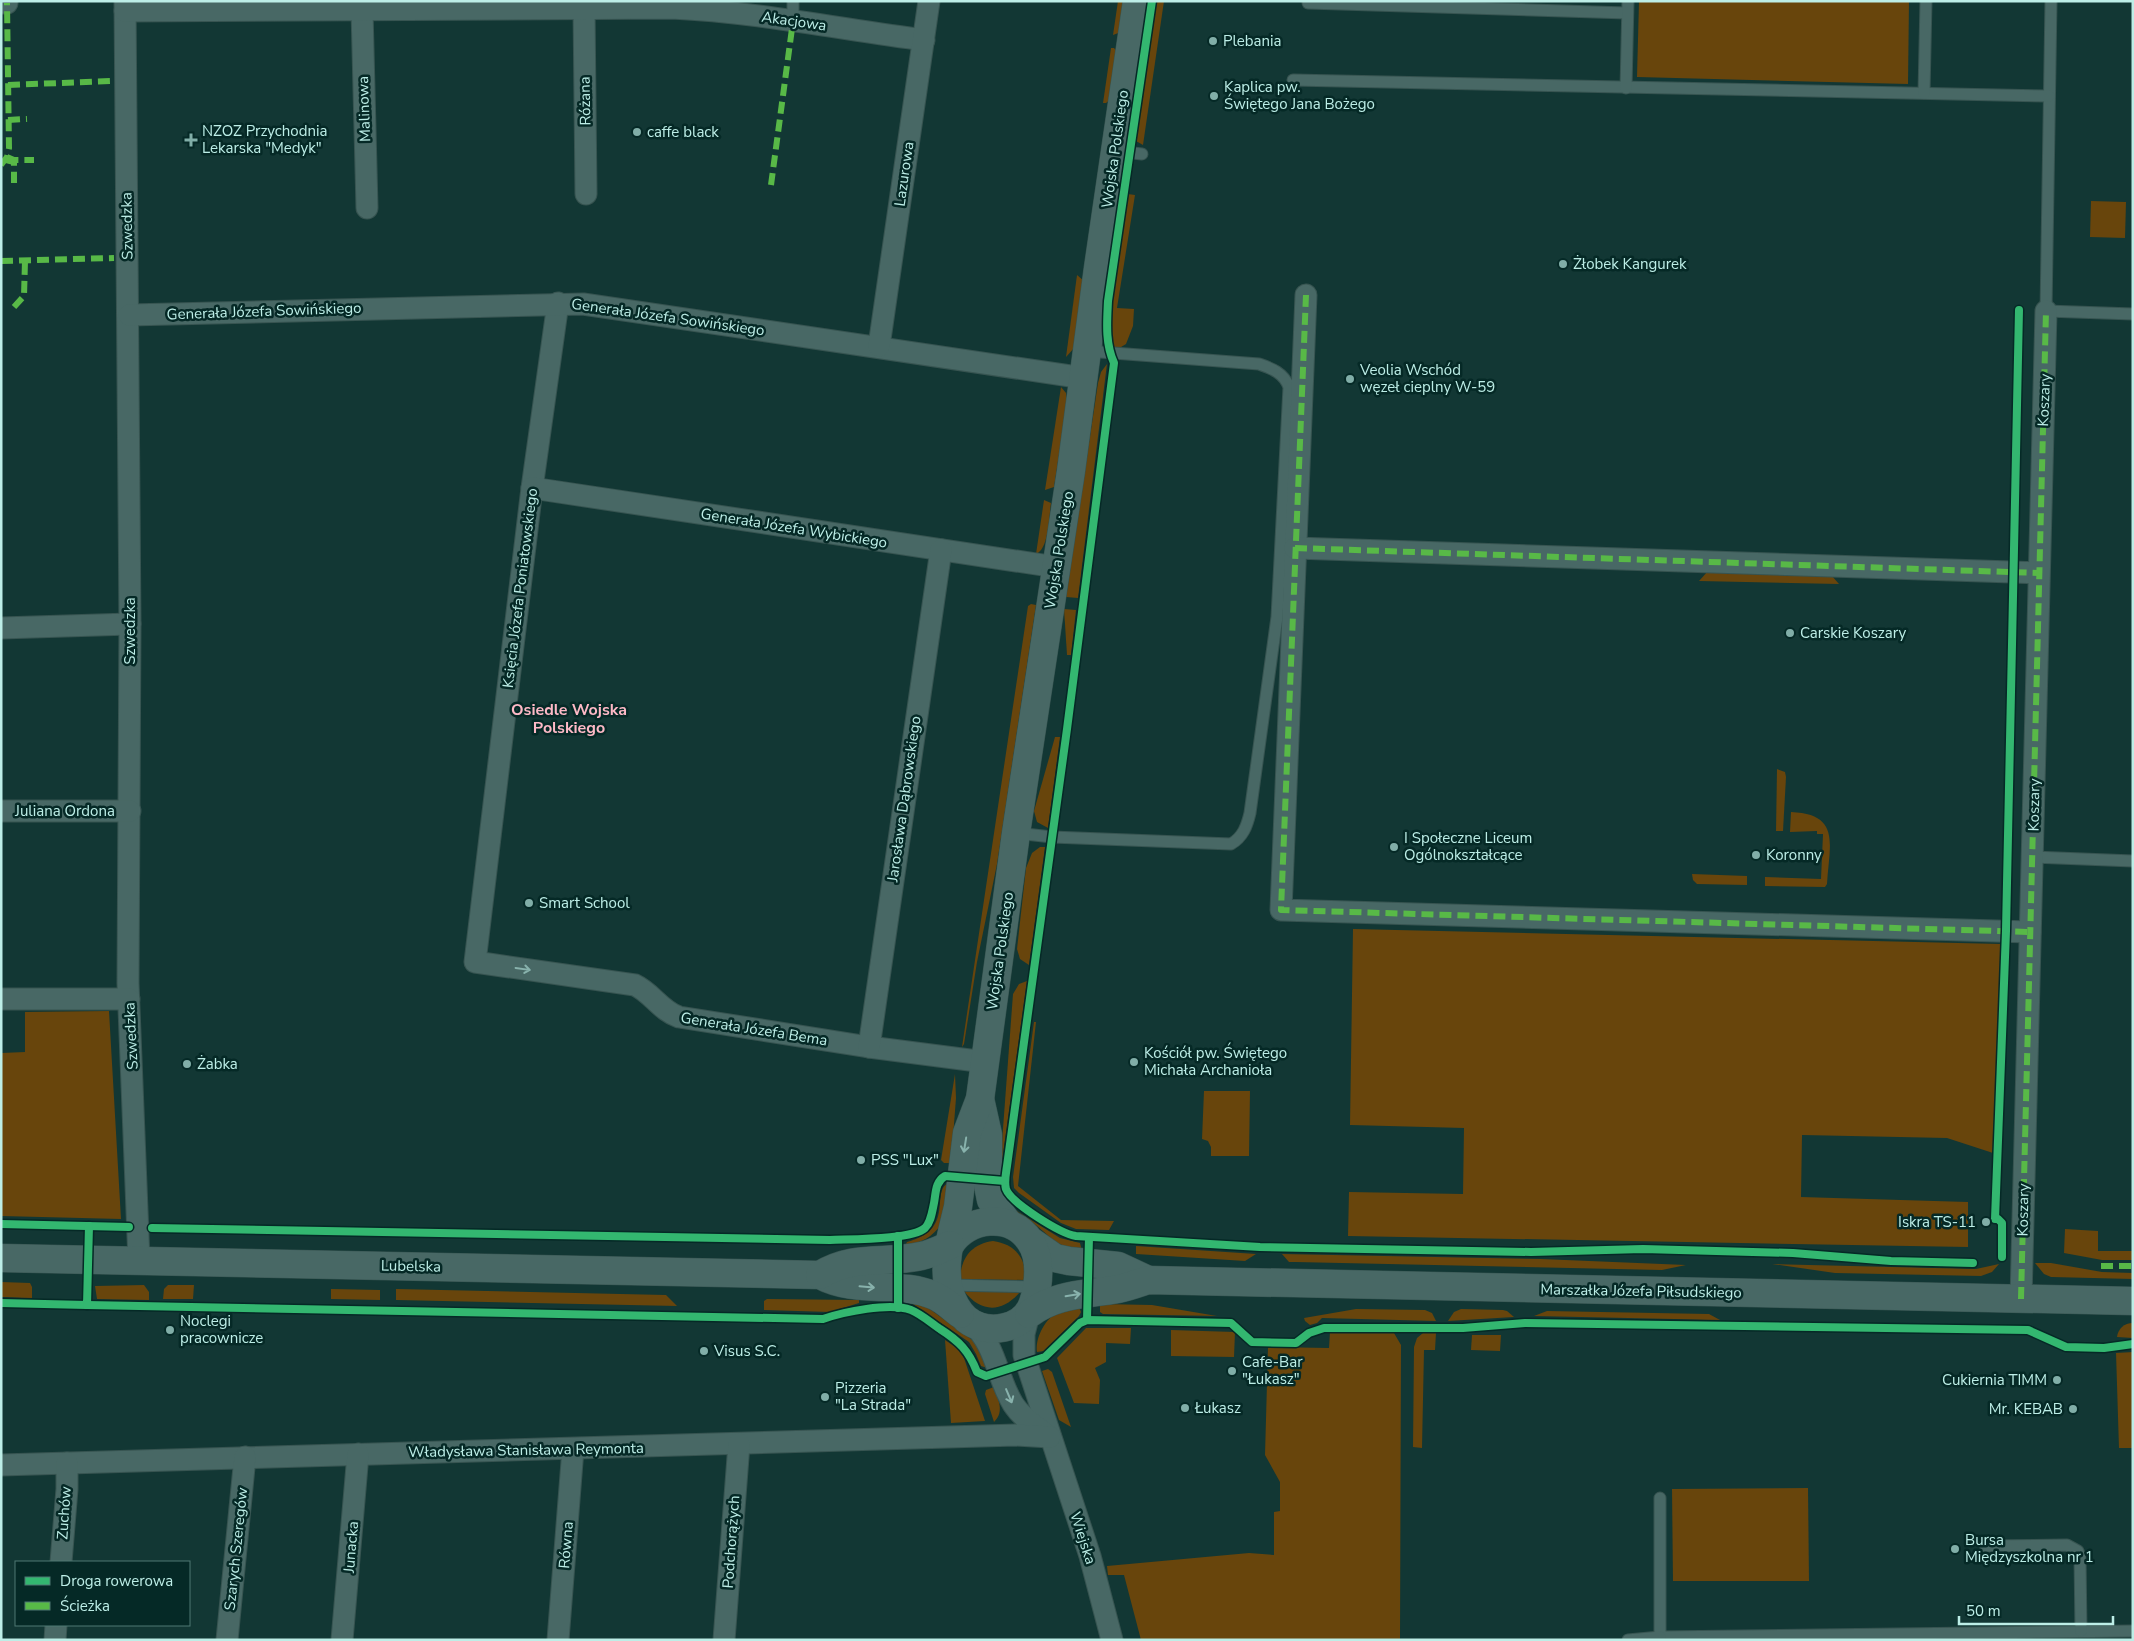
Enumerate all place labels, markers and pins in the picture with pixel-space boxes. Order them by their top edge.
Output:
place label: Plebania [1223,31,1282,51]
marker: Plebania [1207,35,1219,47]
place label: Kaplica pw. Świętego Jana Bożego [1224,77,1375,114]
marker: Kaplica pw. Świętego Jana Bożego [1208,90,1220,102]
place label: NZOZ Przychodnia Lekarska "Medyk" [202,121,327,158]
place label: caffe black [647,122,719,142]
marker: caffe black [631,126,643,138]
marker: NZOZ Przychodnia Lekarska "Medyk" [184,133,198,147]
place label: Żłobek Kangurek [1573,254,1687,274]
marker: Żłobek Kangurek [1557,258,1569,270]
place label: Veolia Wschód węzeł cieplny W-59 [1359,360,1495,397]
marker: Veolia Wschód węzeł cieplny W-59 [1344,373,1356,385]
place label: Carskie Koszary [1800,623,1906,643]
marker: Carskie Koszary [1784,627,1796,639]
place label: I Społeczne Liceum Ogólnokształcące [1404,828,1532,865]
marker: I Społeczne Liceum Ogólnokształcące [1388,841,1400,853]
place label: Koronny [1766,845,1822,865]
marker: Koronny [1750,849,1762,861]
place label: Smart School [539,893,630,913]
marker: Smart School [523,897,535,909]
place label: Kościół pw. Świętego Michała Archanioła [1144,1042,1287,1080]
place label: Żabka [197,1054,238,1074]
marker: Kościół pw. Świętego Michała Archanioła [1128,1056,1140,1068]
marker: Żabka [181,1058,193,1070]
place label: PSS "Lux" [871,1150,939,1170]
marker: PSS "Lux" [855,1154,867,1166]
place label: Iskra TS-11 [1898,1212,1976,1232]
marker: Iskra TS-11 [1980,1216,1992,1228]
place label: Noclegi pracownicze [180,1311,263,1348]
marker: Noclegi pracownicze [164,1324,176,1336]
place label: Visus S.C. [713,1341,780,1361]
marker: Visus S.C. [698,1345,710,1357]
place label: Cafe-Bar "Łukasz" [1242,1352,1303,1389]
marker: Cafe-Bar "Łukasz" [1226,1365,1238,1377]
place label: Cukiernia TIMM [1942,1370,2047,1390]
marker: Cukiernia TIMM [2051,1374,2063,1386]
place label: Pizzeria "La Strada" [835,1378,911,1415]
marker: Pizzeria "La Strada" [819,1391,831,1403]
place label: Łukasz [1194,1398,1241,1418]
place label: Mr. KEBAB [1989,1399,2063,1419]
marker: Łukasz [1179,1402,1191,1414]
marker: Mr. KEBAB [2067,1403,2079,1415]
place label: Bursa Międzyszkolna nr 1 [1965,1530,2094,1567]
marker: Bursa Międzyszkolna nr 1 [1949,1543,1961,1555]

